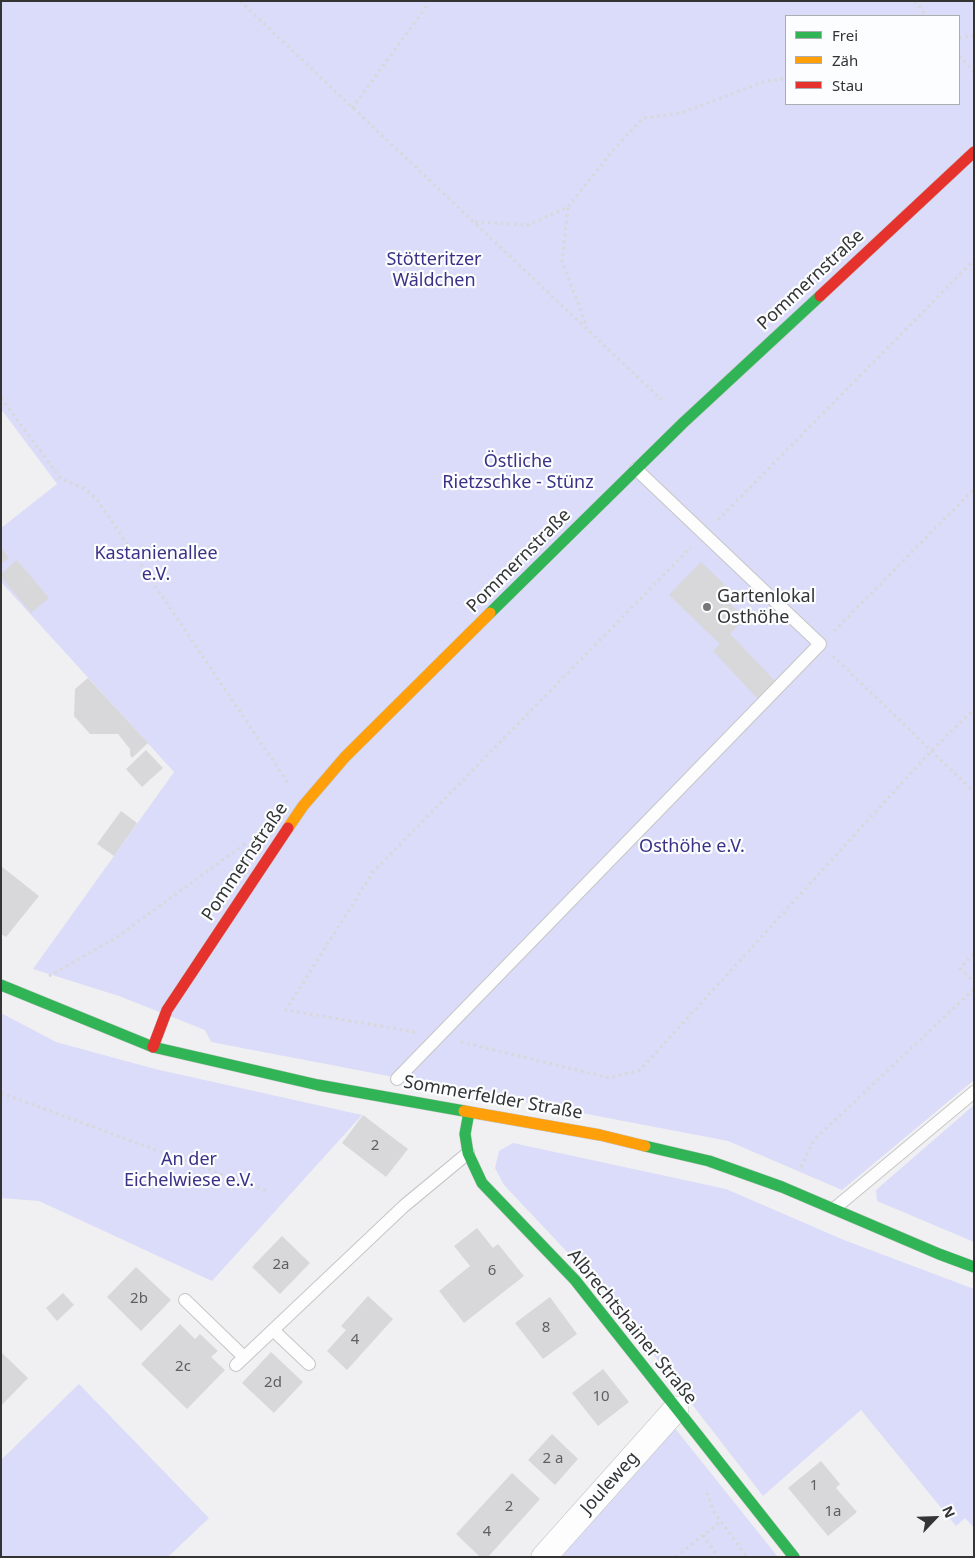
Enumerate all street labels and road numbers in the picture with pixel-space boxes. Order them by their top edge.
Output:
street label: Pommernstraße [753,225,869,335]
street label: Pommernstraße [463,505,575,617]
street label: Pommernstraße [197,799,293,925]
street label: Sommerfelder Straße [402,1072,584,1124]
street label: Albrechtshainer Straße [563,1245,701,1409]
street label: Jouleweg [576,1447,644,1519]

